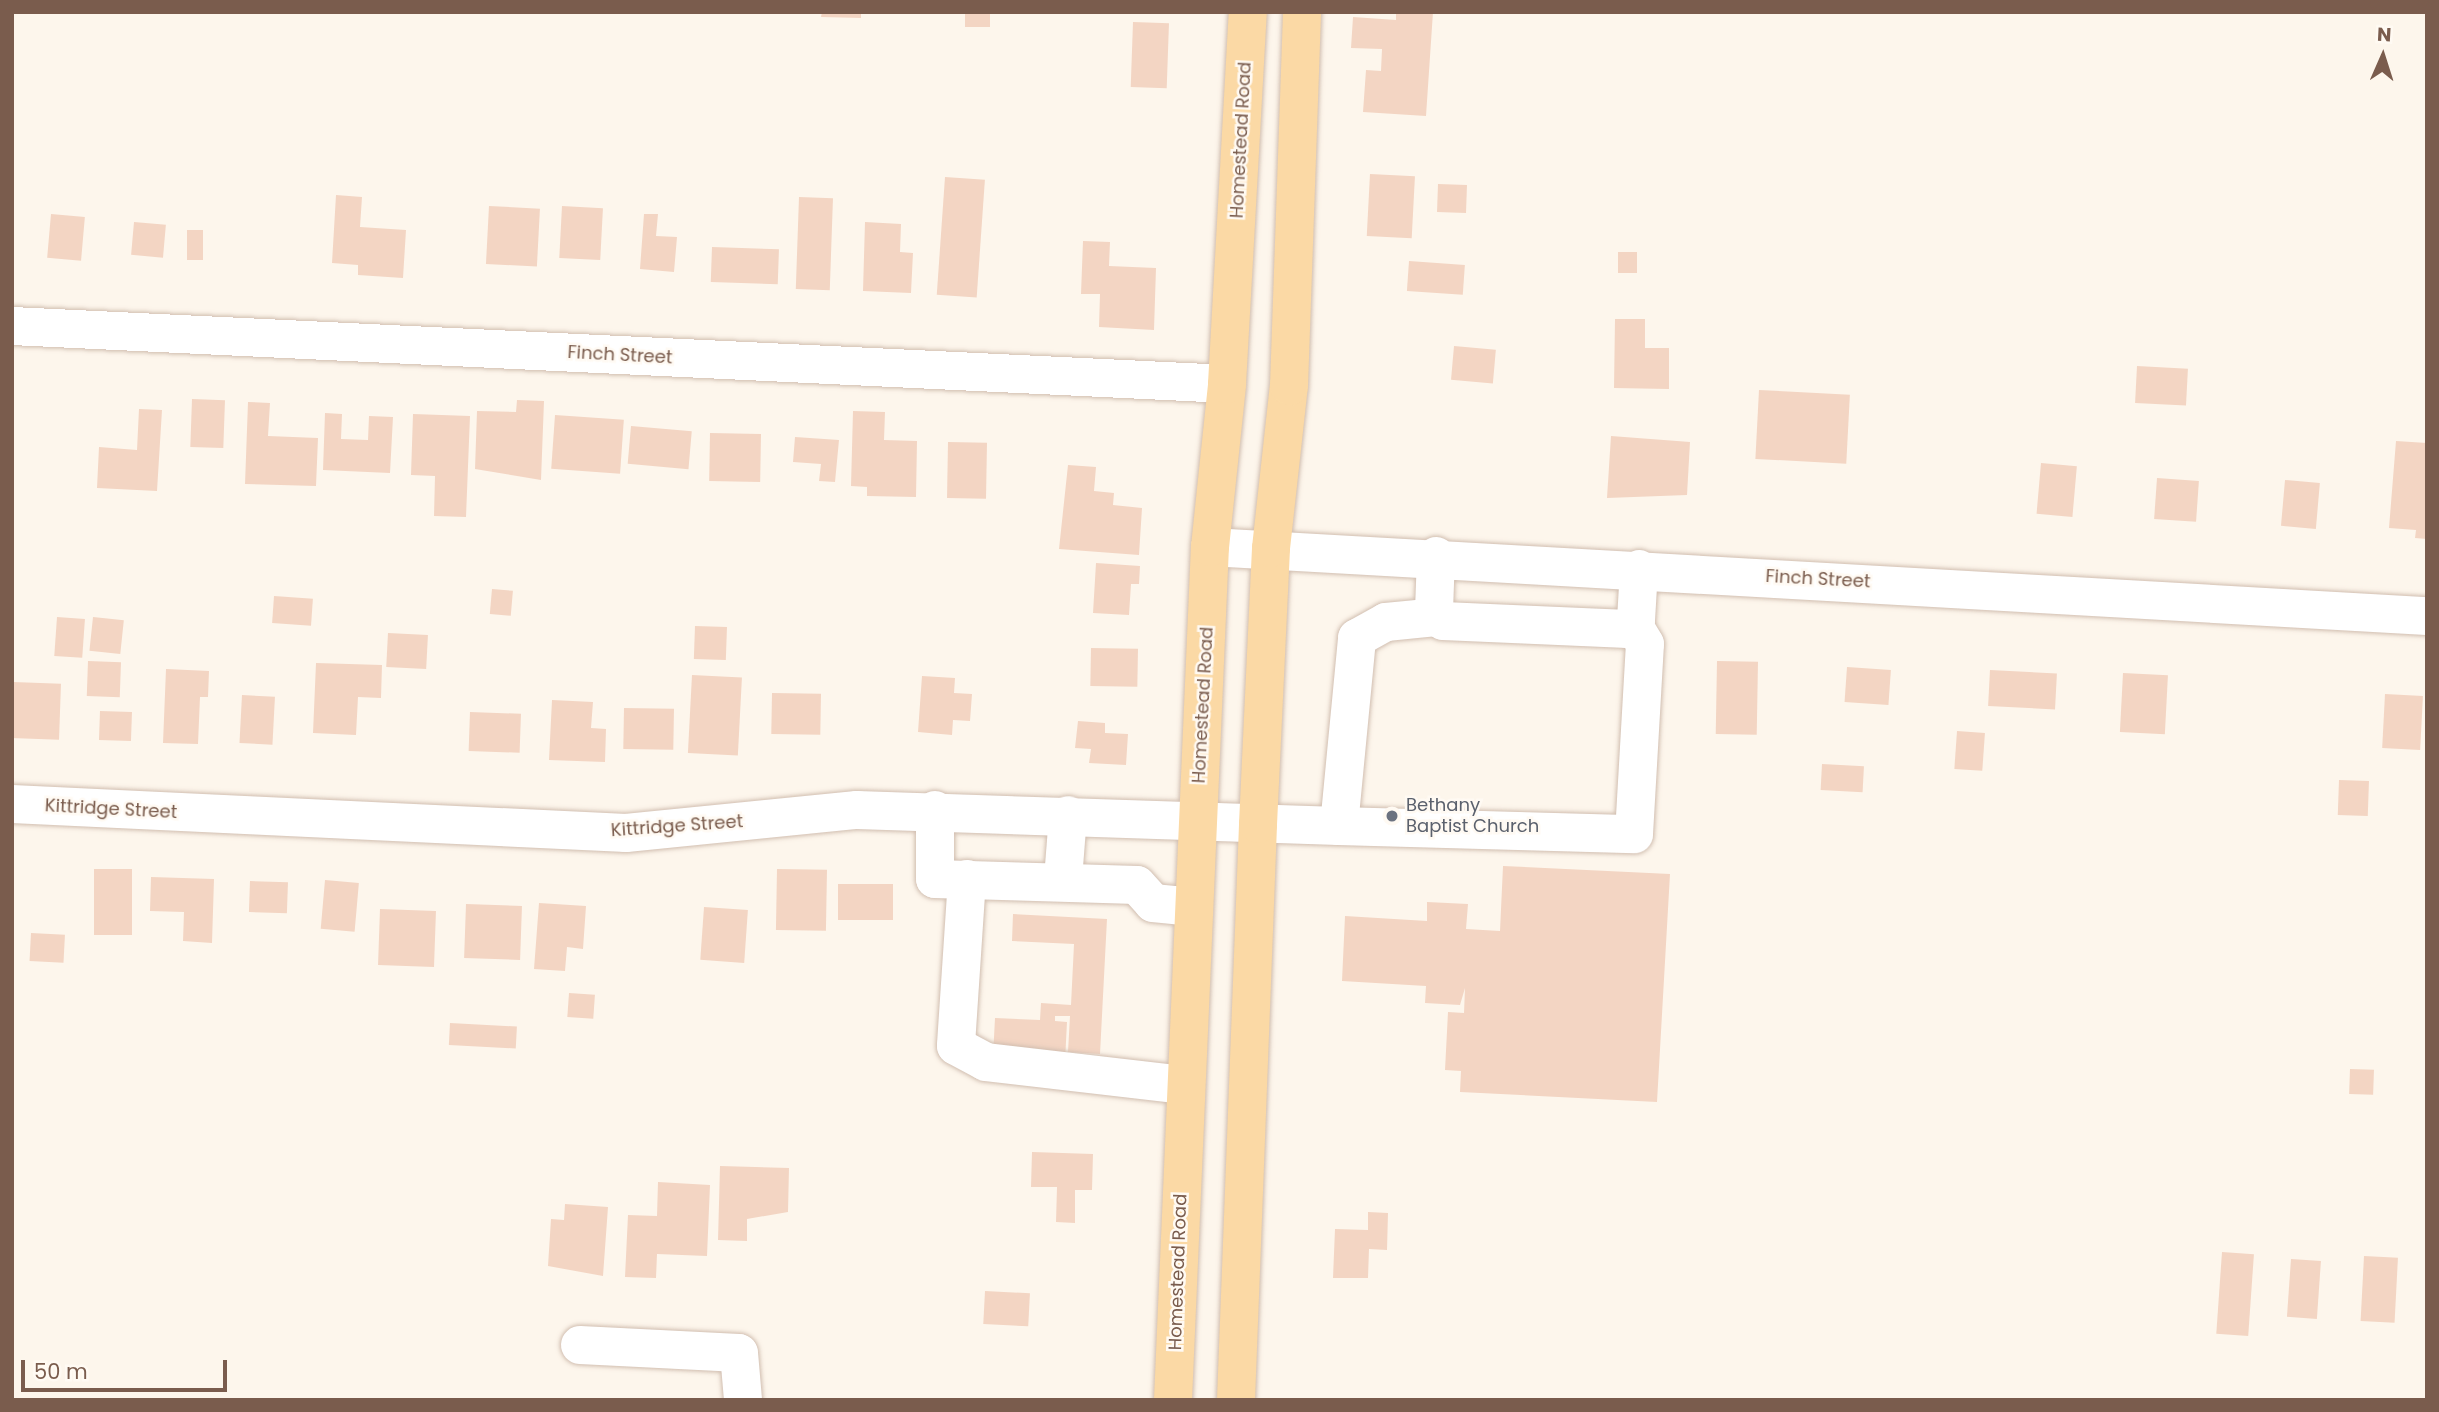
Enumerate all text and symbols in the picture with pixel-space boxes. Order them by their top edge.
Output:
north arrow [2348,21,2418,91]
text: N [2376,21,2392,48]
street label: Homestead Road [1226,61,1256,219]
street label: Finch Street [567,341,673,369]
street label: Finch Street [1765,565,1871,593]
street label: Homestead Road [1188,626,1218,784]
street label: Kittridge Street [44,795,178,823]
place label: Bethany Baptist Church [1406,795,1539,838]
marker: Bethany Baptist Church [1384,808,1400,824]
street label: Kittridge Street [610,811,744,841]
street label: Homestead Road [1164,1193,1192,1351]
scale bar [24,1346,231,1390]
text: 50 m [34,1357,88,1386]

